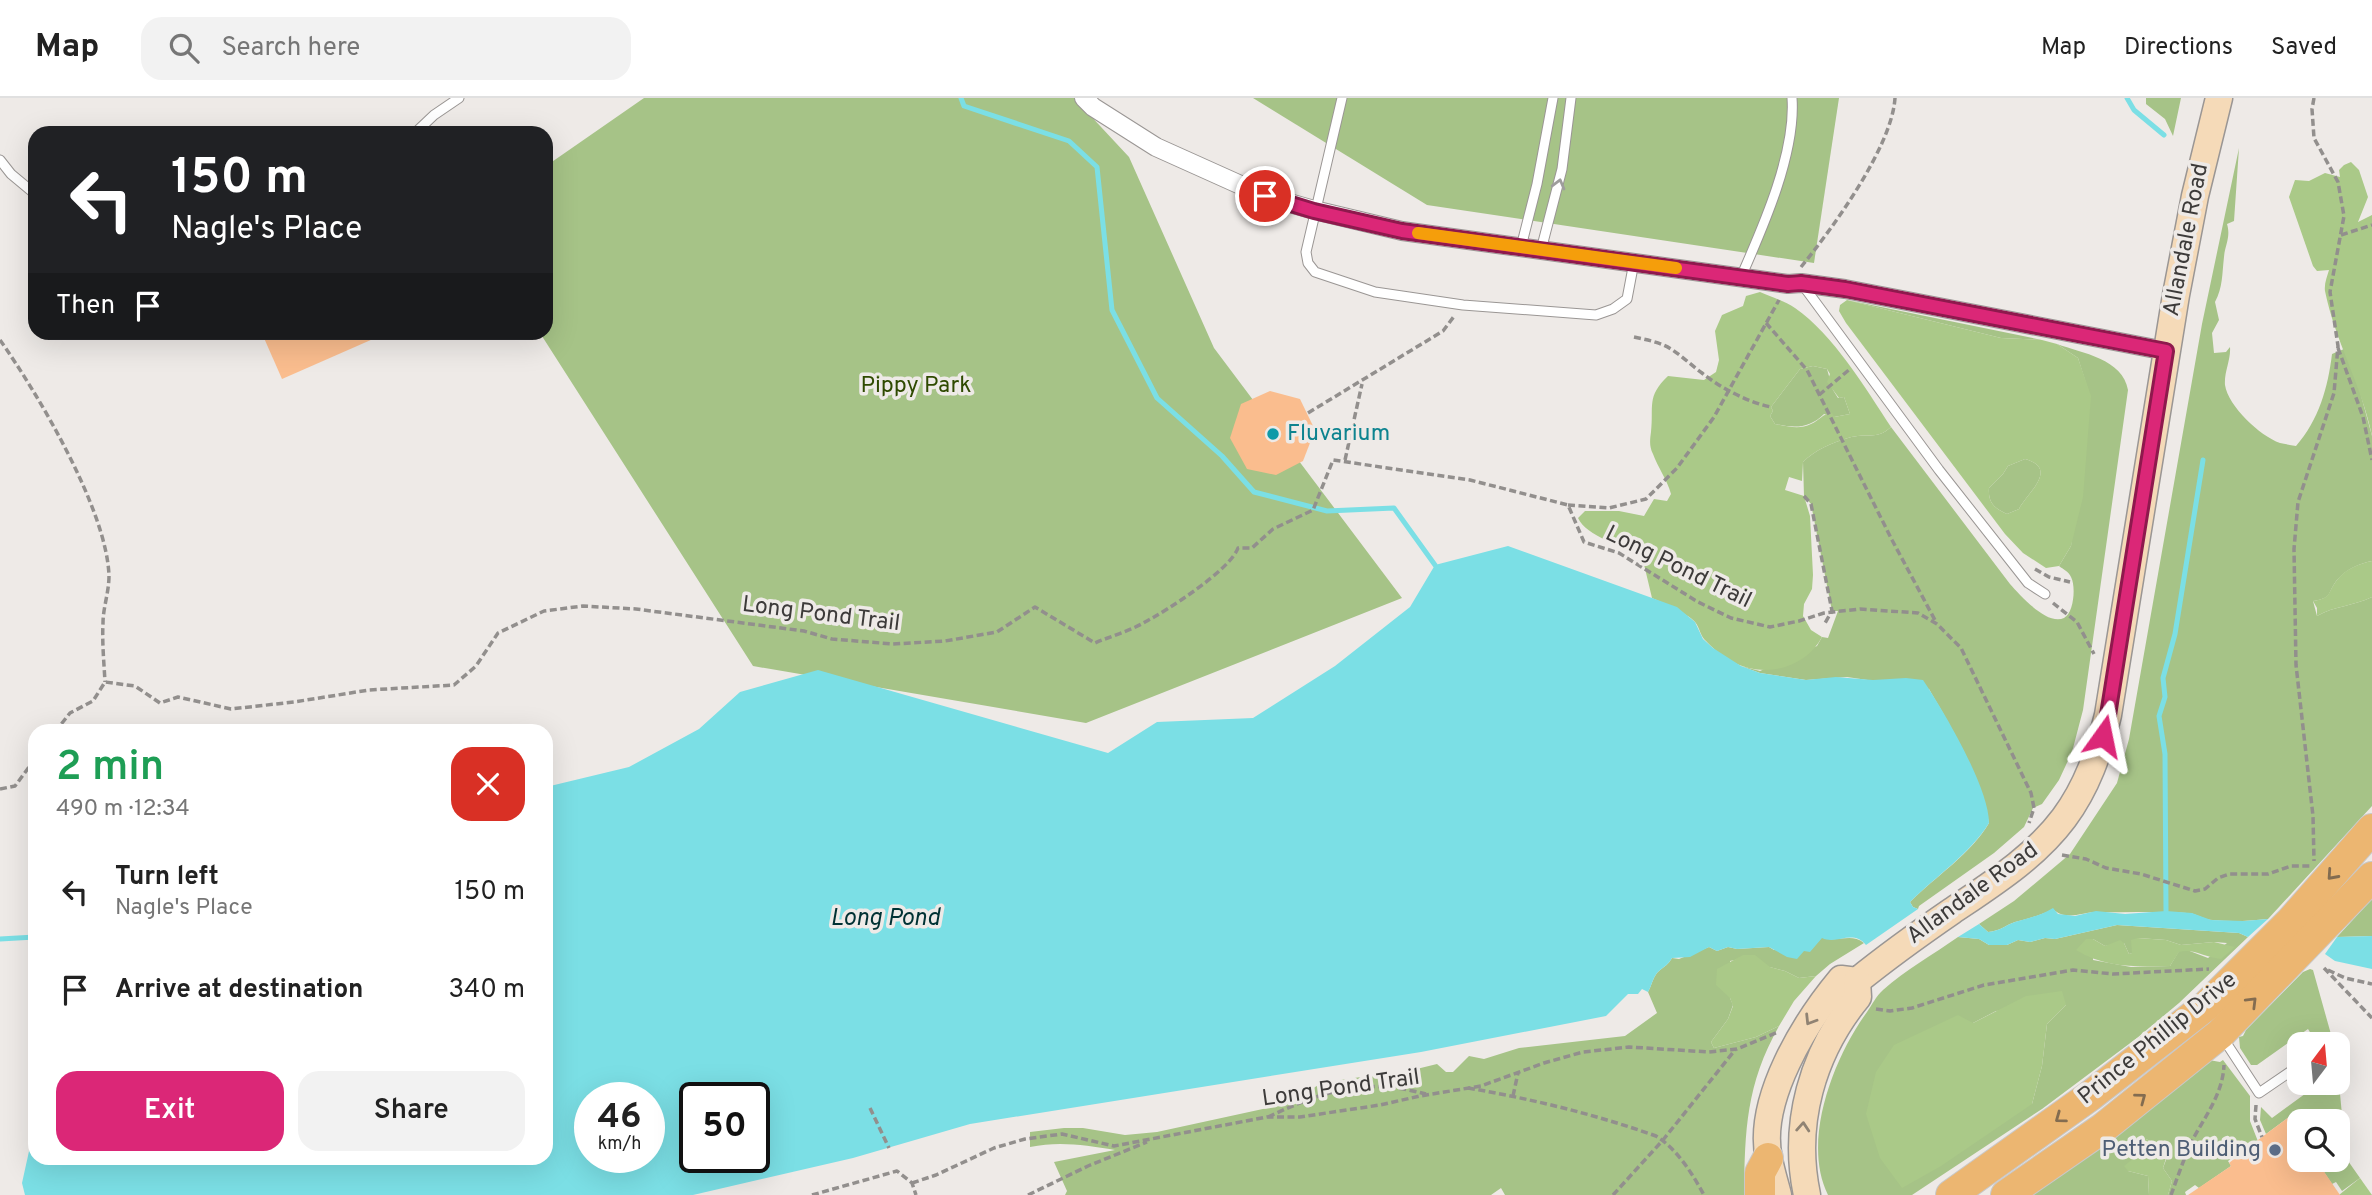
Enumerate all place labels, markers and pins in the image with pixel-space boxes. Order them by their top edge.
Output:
pin [1235,166,1295,226]
place label: Fluvarium [1287,420,1390,449]
marker: Fluvarium [1265,426,1281,442]
place label: Petten Building [2102,1136,2261,1165]
marker: Petten Building [2267,1142,2283,1158]

